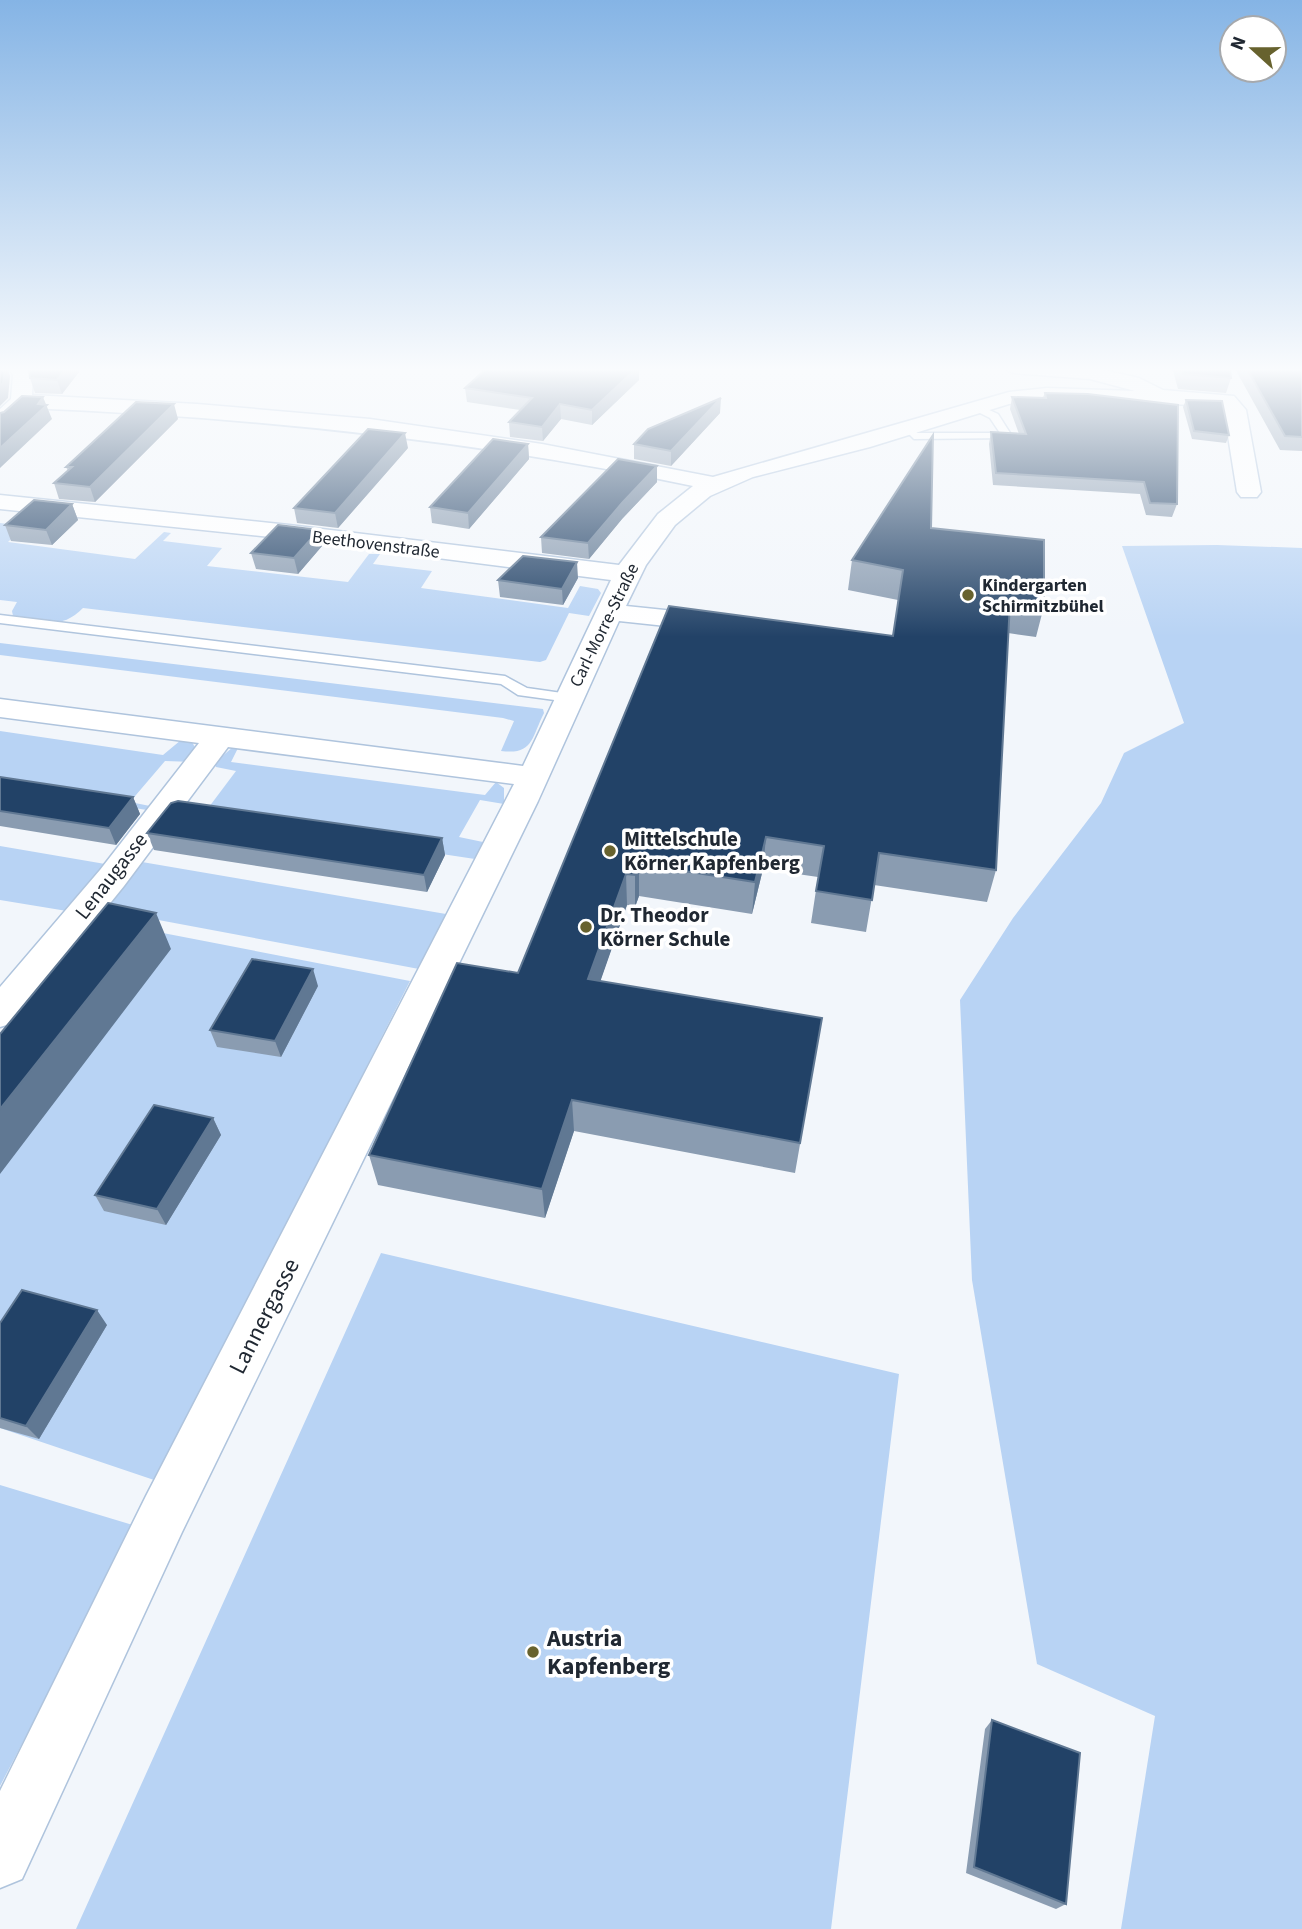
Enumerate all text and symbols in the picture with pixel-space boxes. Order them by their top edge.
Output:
north arrow [1218,14,1288,84]
text: N [1224,33,1253,54]
street label: Beethovenstraße [311,524,441,565]
street label: Carl-Morre-Straße [564,559,645,691]
place label: Kindergarten Schirmitzbühel [982,573,1104,619]
marker: Kindergarten Schirmitzbühel [960,587,976,603]
place label: Mittelschule Körner Kapfenberg [624,824,800,878]
street label: Lenaugasse [68,826,154,926]
marker: Mittelschule Körner Kapfenberg [602,843,618,859]
place label: Dr. Theodor Körner Schule [600,900,730,954]
marker: Dr. Theodor Körner Schule [578,919,594,935]
street label: Lannergasse [220,1252,309,1380]
place label: Austria Kapfenberg [546,1621,671,1684]
marker: Austria Kapfenberg [525,1644,541,1660]

